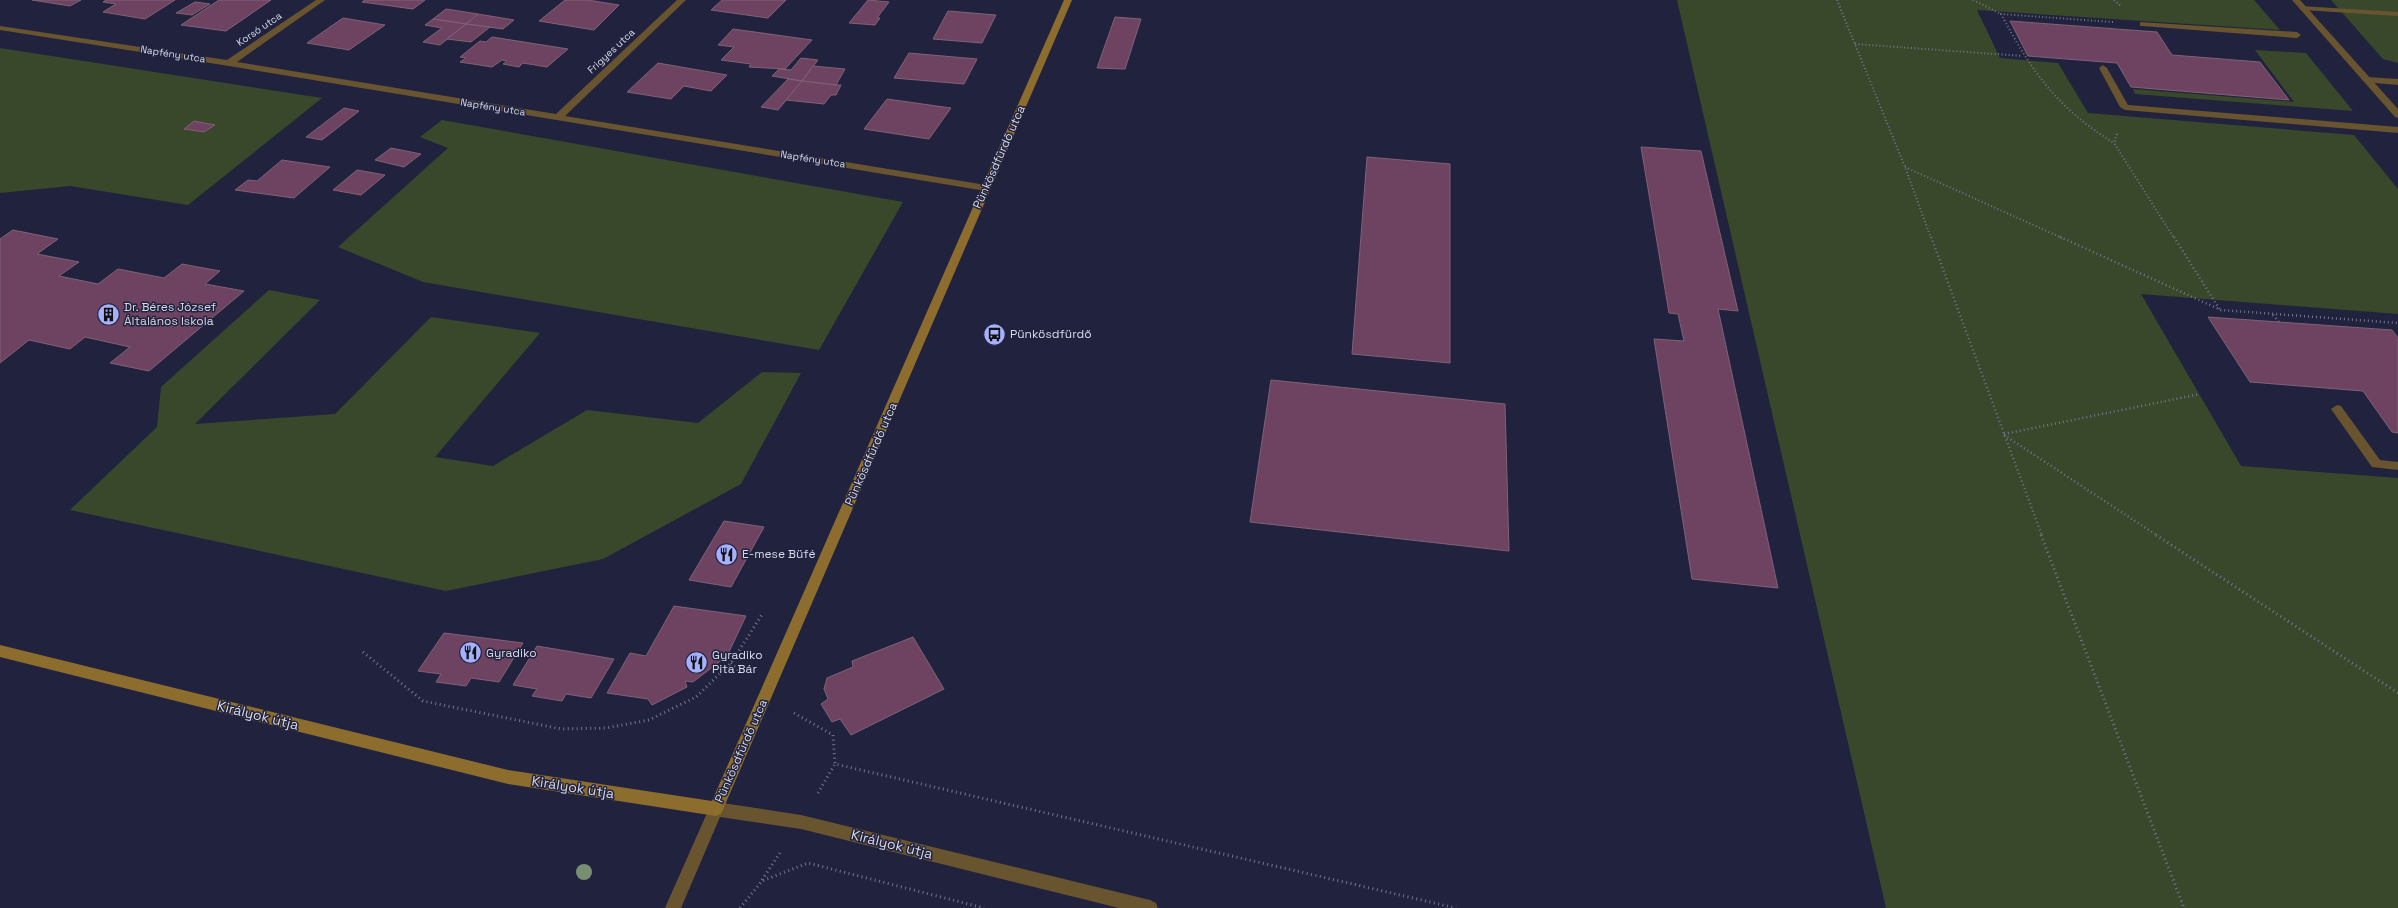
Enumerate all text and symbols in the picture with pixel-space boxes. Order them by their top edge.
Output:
street label: Korsó utca [234,9,284,49]
street label: Frigyes utca [585,26,638,76]
street label: Napfény utca [140,42,207,66]
street label: Napfény utca [460,95,527,119]
street label: Pünkösdfürdő utca [969,103,1029,211]
street label: Napfény utca [780,147,847,171]
place label: Dr. Béres József Általános Iskola [124,299,216,329]
building icon: Dr. Béres József Általános Iskola [95,301,121,327]
bus stop icon: Pünkösdfürdő [982,321,1008,347]
place label: Pünkösdfürdő [1010,326,1092,342]
street label: Pünkösdfürdő utca [841,400,901,508]
restaurant icon: E-mese Büfé [714,541,740,567]
place label: E-mese Büfé [742,546,816,562]
restaurant icon: Gyradiko [457,640,483,666]
place label: Gyradiko [486,645,537,661]
place label: Gyradiko Pita Bár [712,647,763,677]
restaurant icon: Gyradiko Pita Bár [683,649,709,675]
street label: Királyok útja [215,696,301,734]
street label: Pünkösdfürdő utca [711,697,771,805]
street label: Királyok útja [530,772,616,802]
street label: Királyok útja [849,825,935,863]

